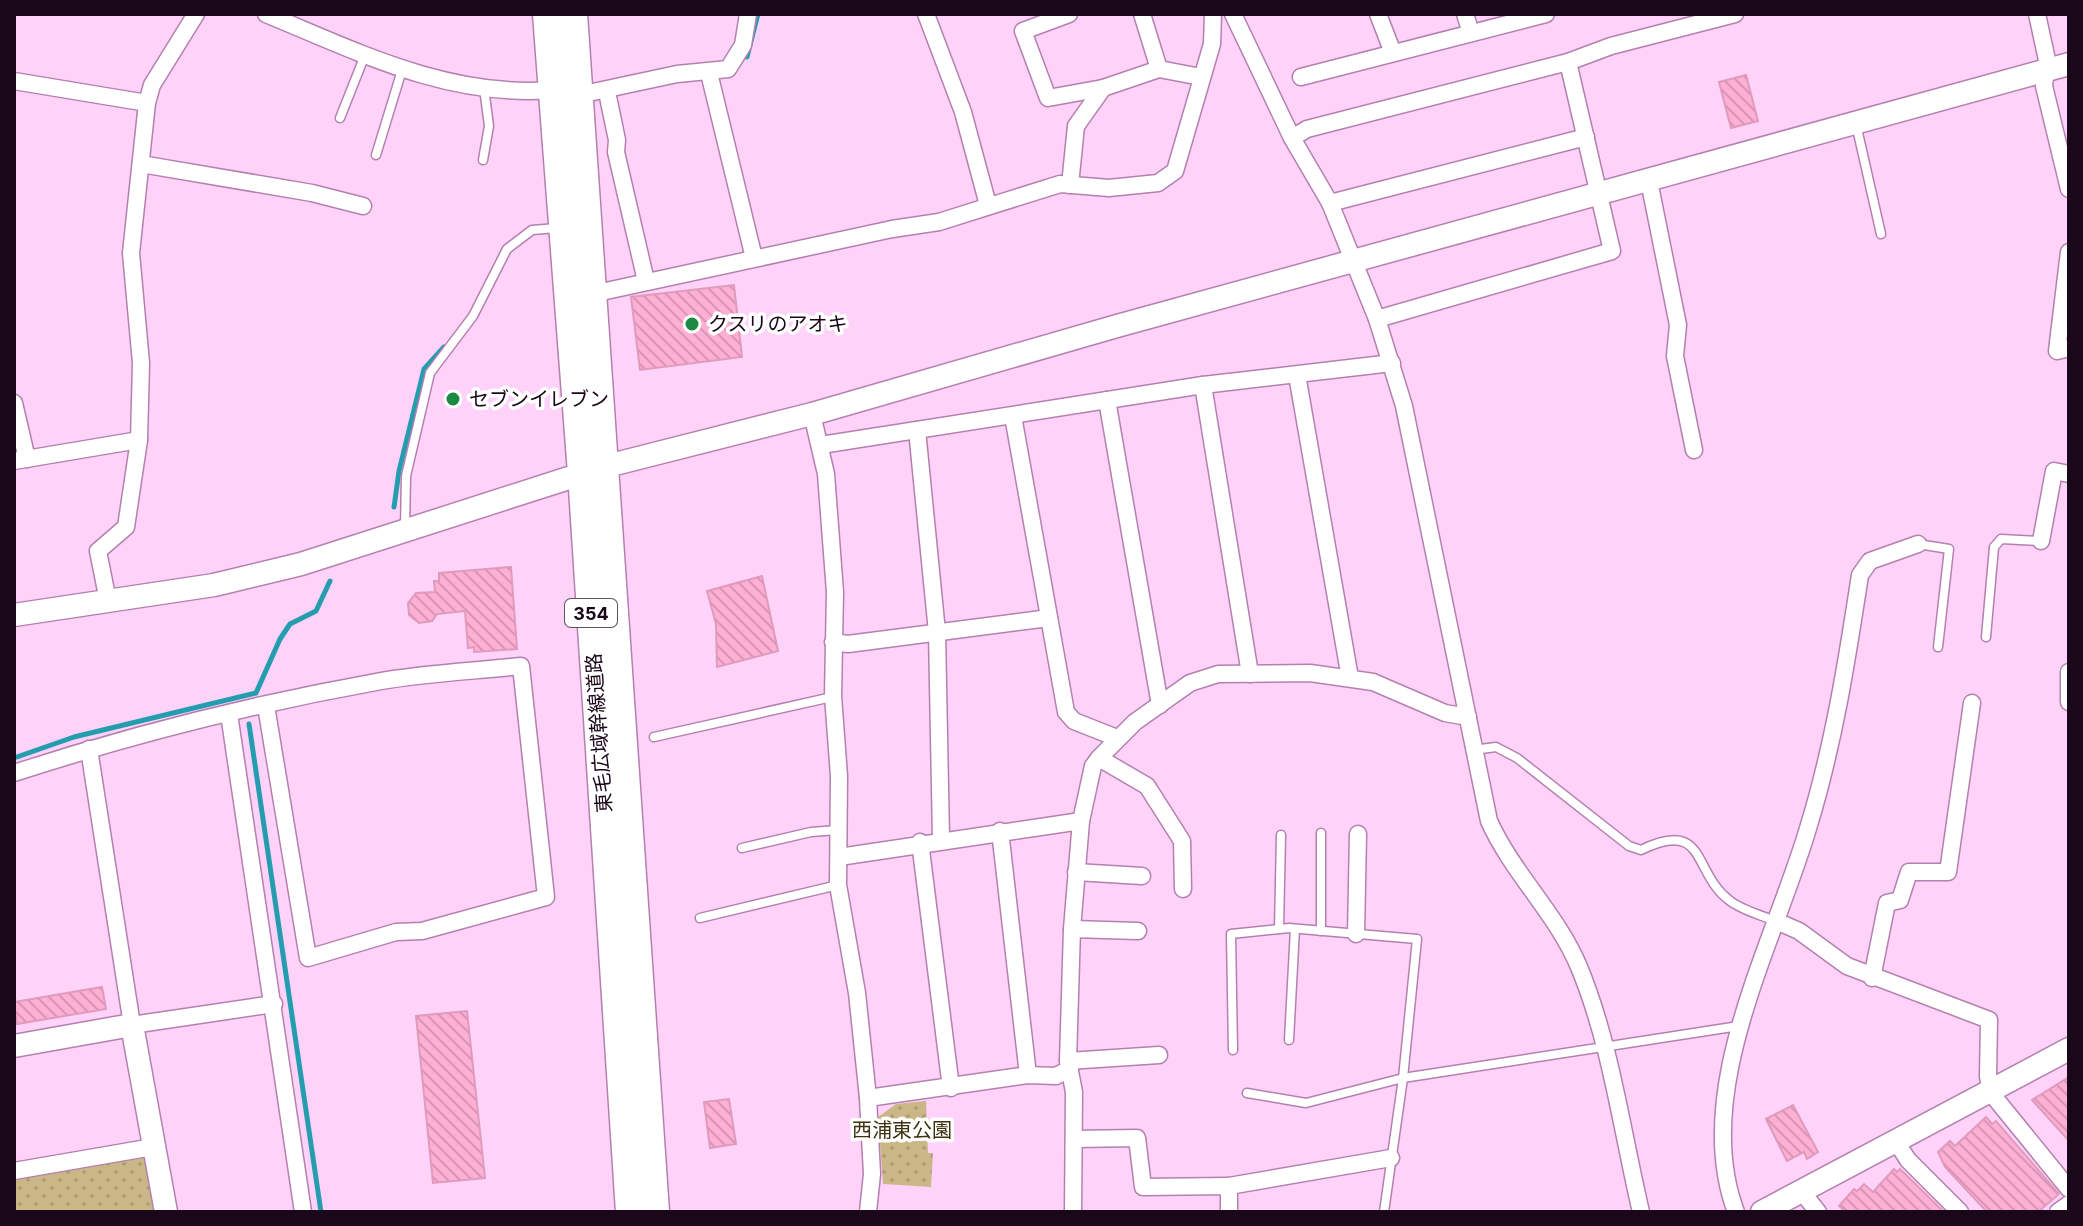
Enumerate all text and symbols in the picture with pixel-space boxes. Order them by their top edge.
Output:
place label: クスリのアオキ [708,312,847,336]
marker: クスリのアオキ [683,315,701,333]
place label: セブンイレブン [469,387,609,411]
marker: セブンイレブン [444,390,462,408]
road number: 354 [565,599,617,627]
street label: 東毛広域幹線道路 [581,652,617,814]
park label: 西浦東公園 [852,1118,952,1142]

